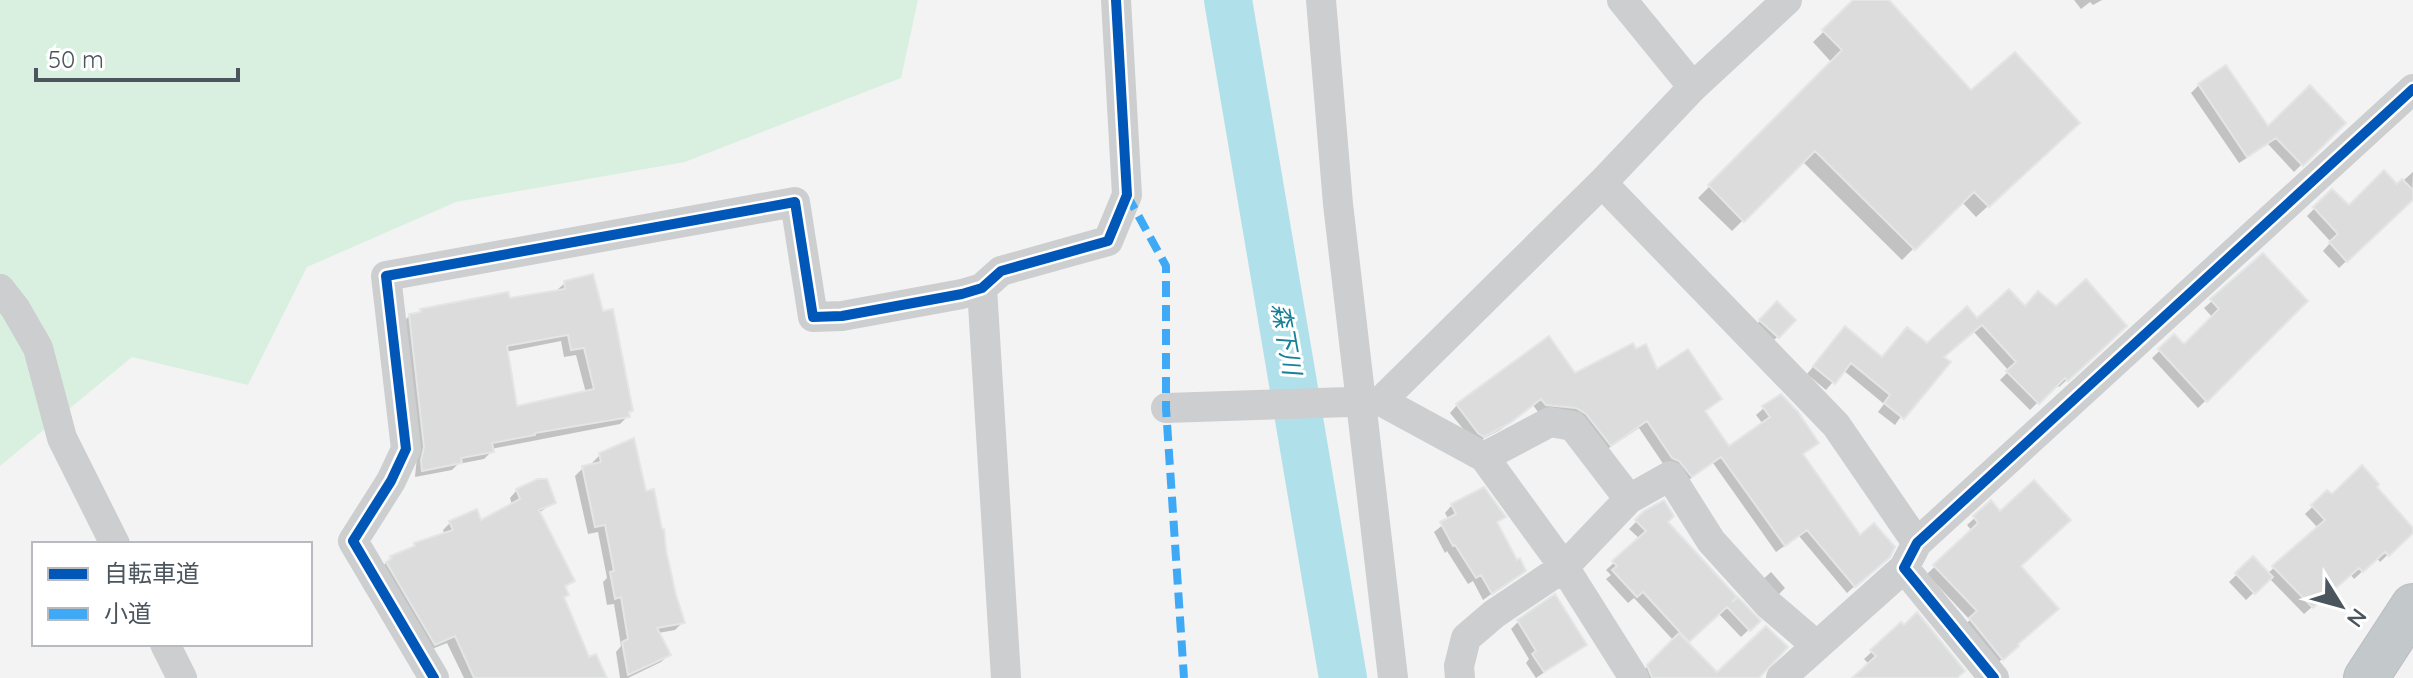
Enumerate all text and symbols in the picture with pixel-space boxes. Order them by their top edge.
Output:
scale bar [36,32,238,82]
text: 50 m [48,44,104,74]
water label: 森下川 [1266,301,1309,380]
legend [32,542,312,646]
text: 自転車道 [104,558,200,588]
north arrow [2301,566,2381,646]
text: 小道 [104,598,152,628]
text: N [2341,603,2373,633]

